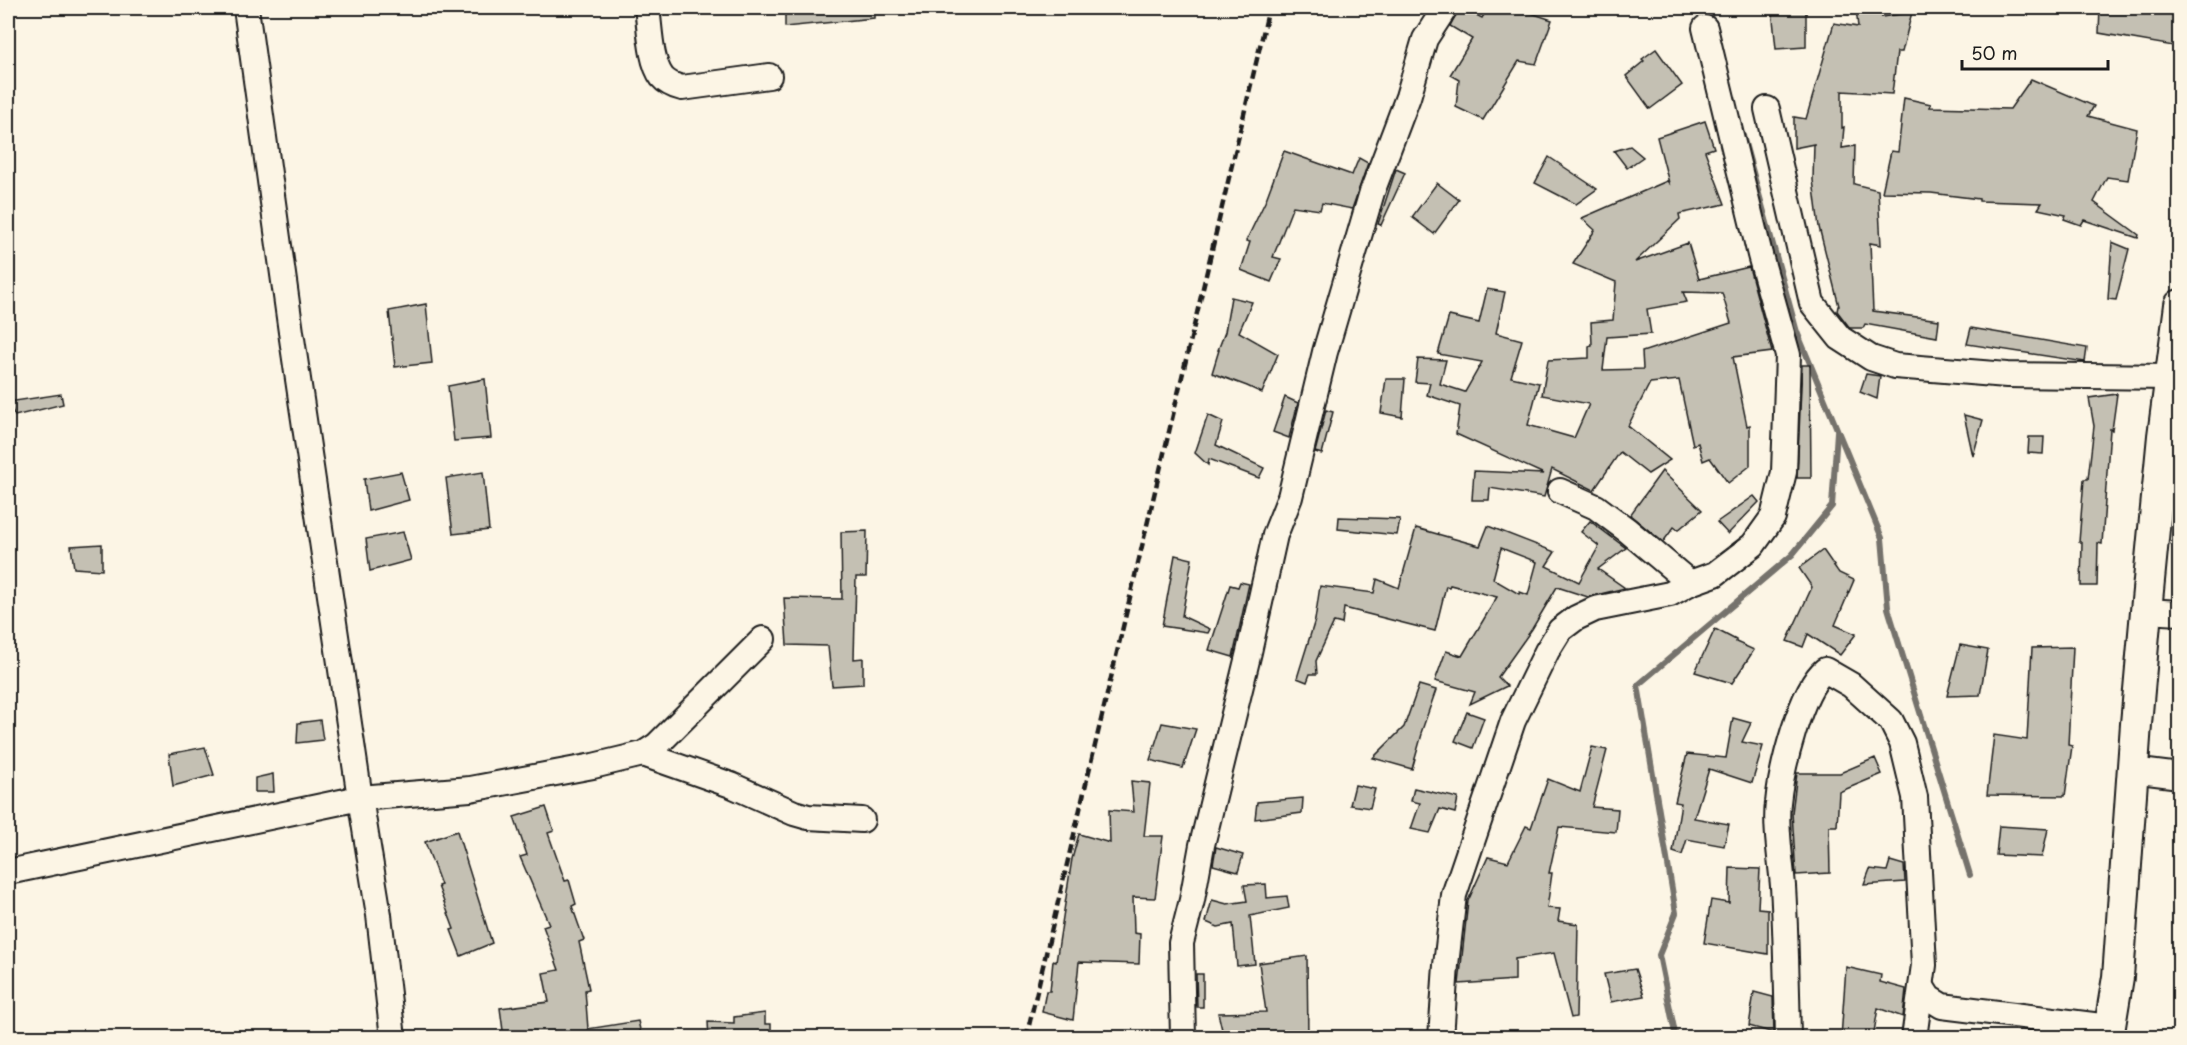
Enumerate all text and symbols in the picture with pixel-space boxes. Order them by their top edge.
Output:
scale bar [1962,33,2108,71]
text: 50 m [1971,39,2018,66]

